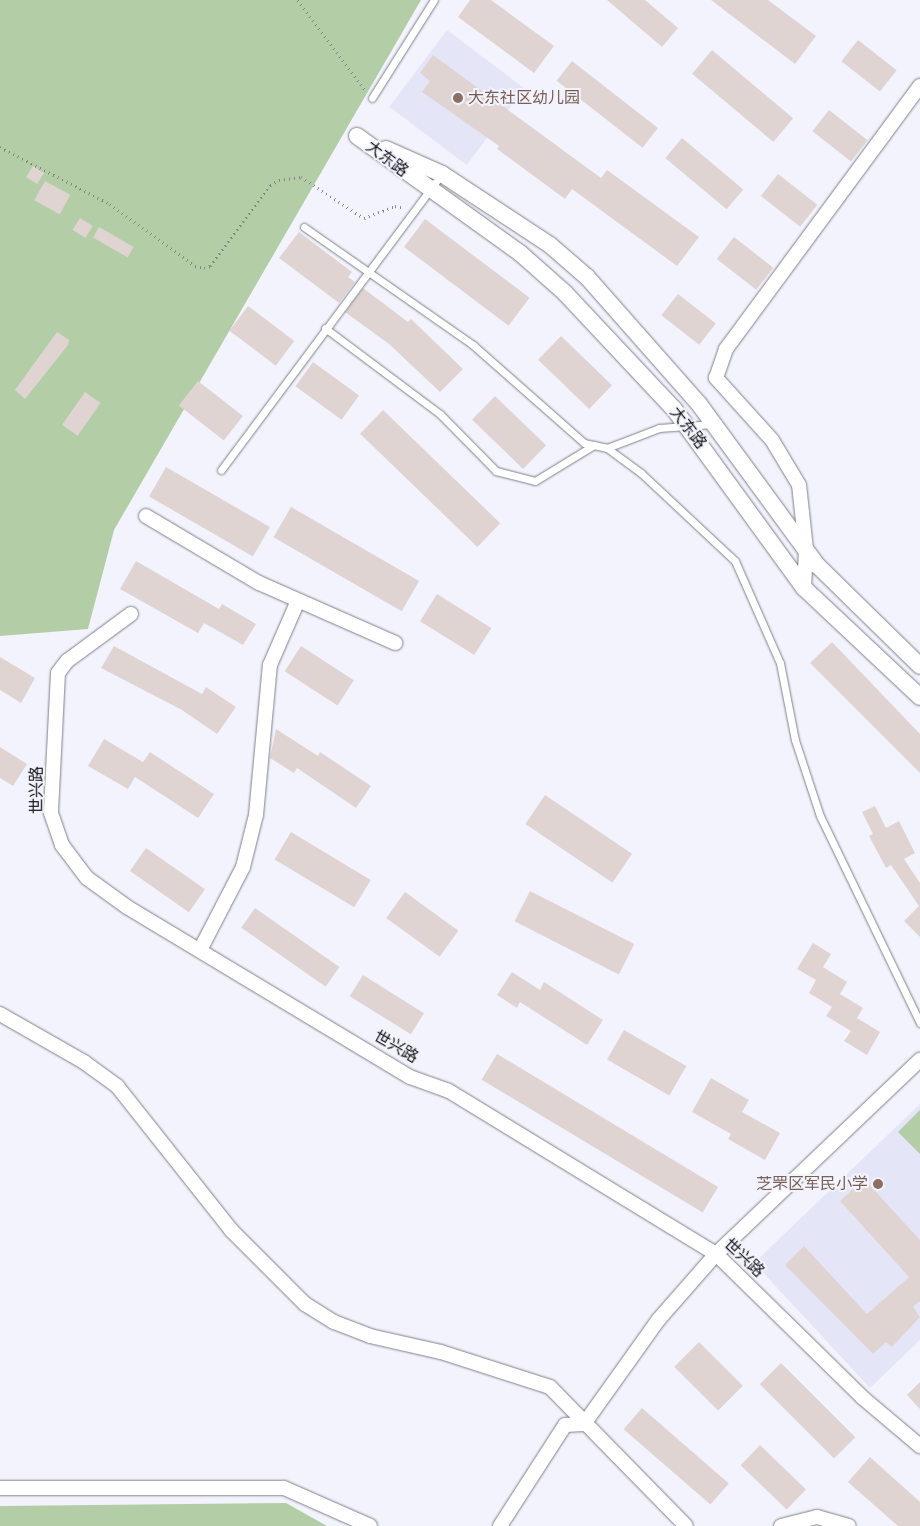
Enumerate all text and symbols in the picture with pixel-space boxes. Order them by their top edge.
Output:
place label: 大东社区幼儿园 [468,88,580,108]
marker: 大东社区幼儿园 [452,92,464,104]
street label: 大东路 [362,137,412,181]
street label: 大东路 [666,403,710,453]
street label: 世兴路 [27,766,47,814]
street label: 世兴路 [370,1027,422,1067]
place label: 芝罘区军民小学 [756,1174,868,1194]
marker: 芝罘区军民小学 [872,1178,884,1190]
street label: 世兴路 [720,1235,768,1281]

